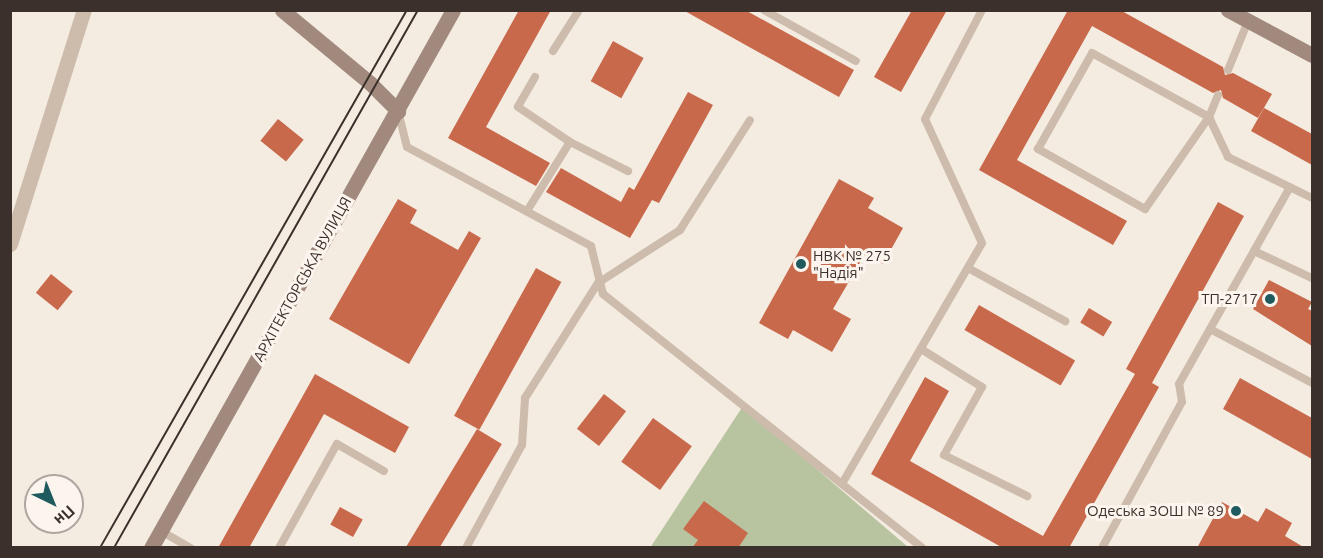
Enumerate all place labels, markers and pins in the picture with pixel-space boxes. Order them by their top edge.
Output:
place label: НВК № 275 "Надія" [813,246,891,281]
marker: НВК № 275 "Надія" [794,257,808,271]
place label: ТП-2717 [1201,290,1258,308]
marker: ТП-2717 [1263,292,1277,306]
place label: Одеська ЗОШ № 89 [1087,502,1224,520]
marker: Одеська ЗОШ № 89 [1229,504,1243,518]

